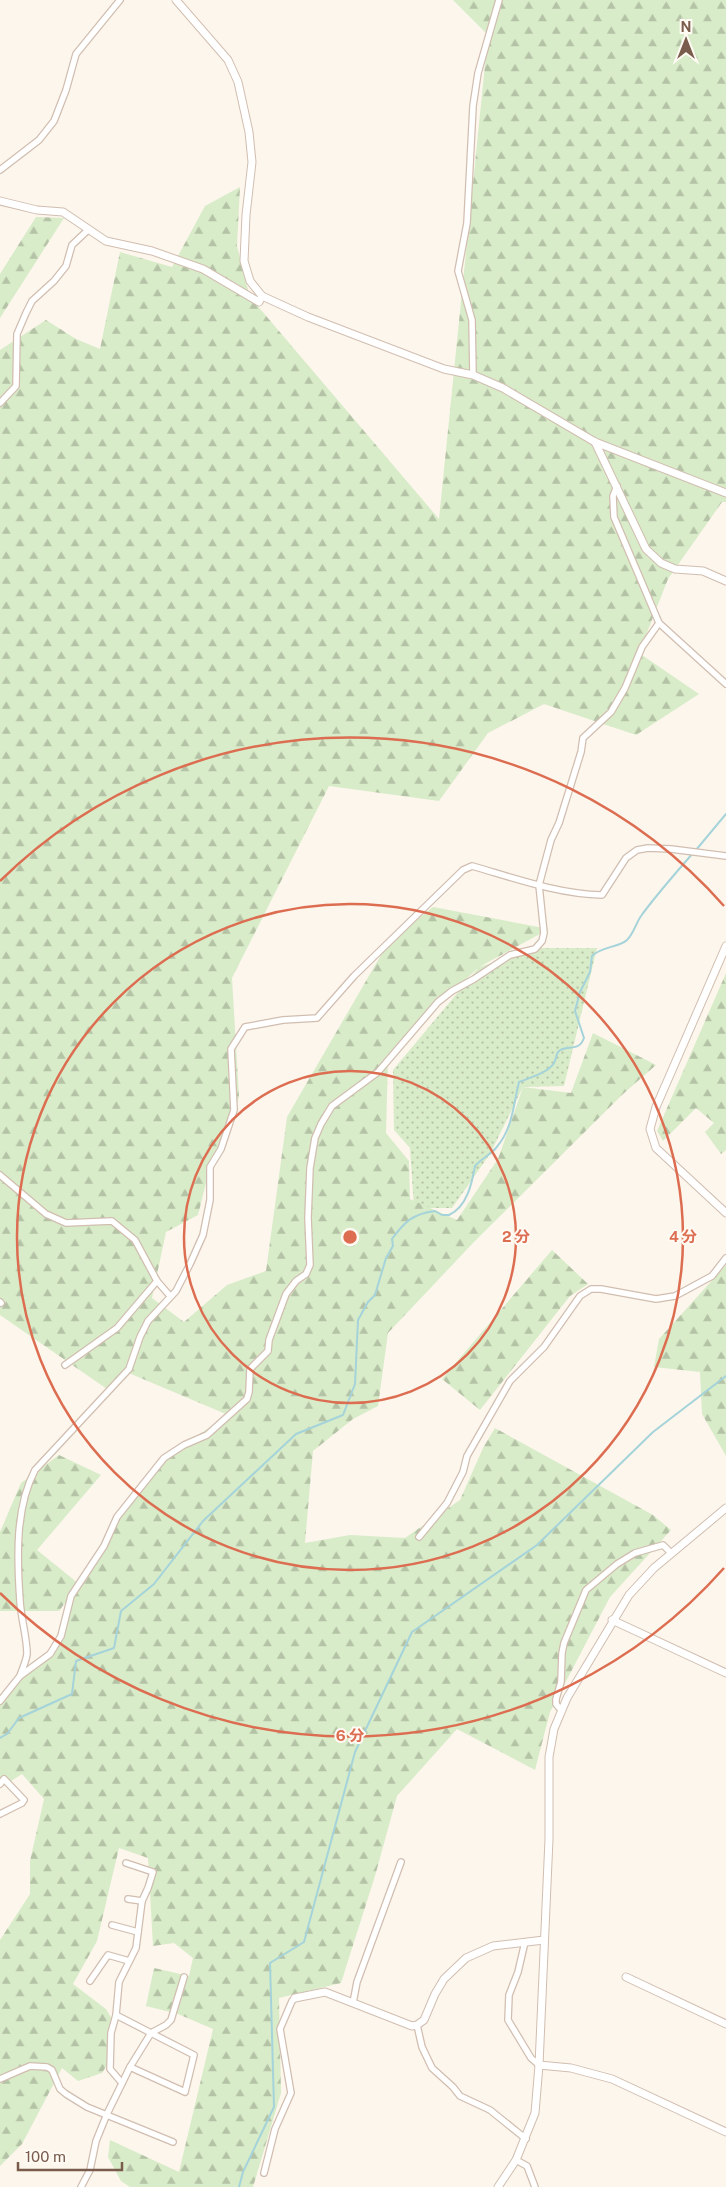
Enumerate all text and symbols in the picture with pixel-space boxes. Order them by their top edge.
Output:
north arrow [661,15,711,65]
text: N [681,19,691,35]
centre of rings [341,1228,359,1246]
text: 2 分 [502,1228,530,1245]
text: 4 分 [669,1228,697,1245]
text: 6 分 [336,1727,364,1744]
scale bar [18,2140,121,2172]
text: 100 m [25,2148,66,2165]

